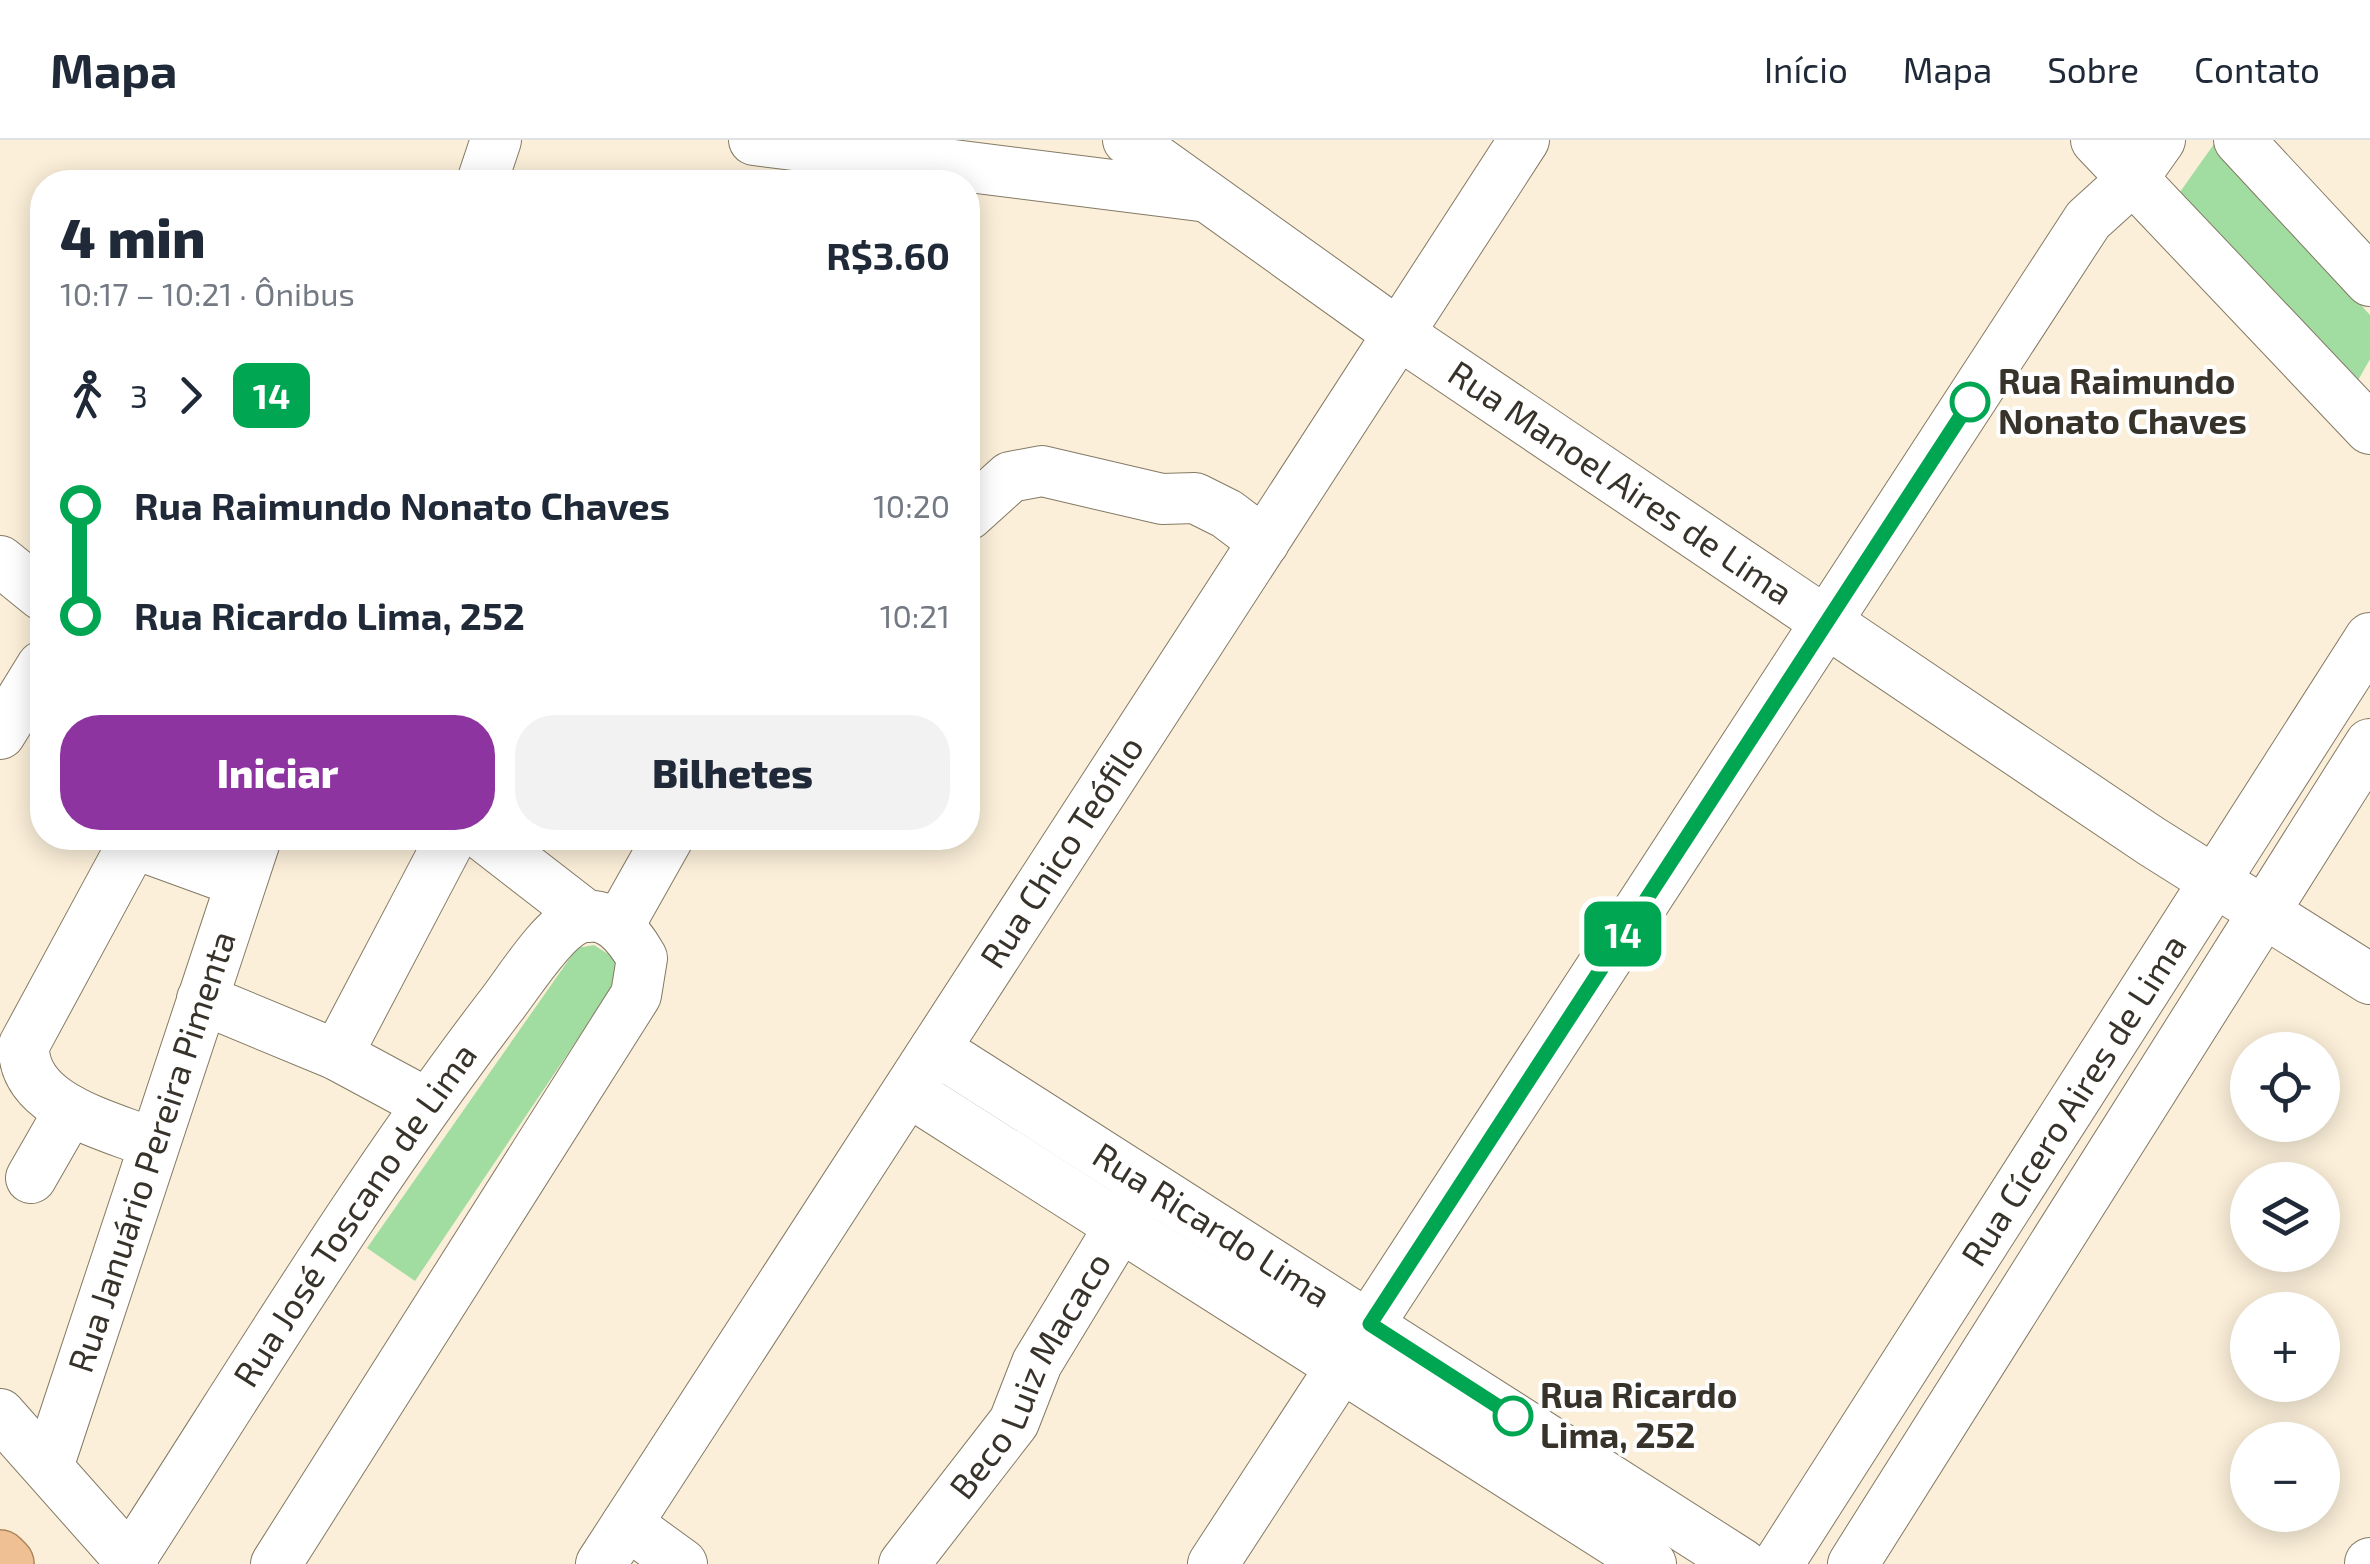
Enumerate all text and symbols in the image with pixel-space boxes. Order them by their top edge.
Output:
text: Mapa [50,40,177,98]
text: Início [1764,48,1848,90]
text: Mapa [1903,48,1992,90]
text: Sobre [2047,48,2139,90]
text: Contato [2194,48,2320,90]
text: 4 min [60,203,206,269]
text: R$3.60 [826,232,950,278]
text: 10:17 – 10:21 · Ônibus [60,274,355,312]
street label: Rua Manoel Aires de Lima [1441,351,1801,612]
place label: Rua Raimundo Nonato Chaves [1998,359,2247,441]
icon: walk [60,368,115,423]
icon: forward [163,368,218,423]
text: 14 [253,374,290,416]
text: 3 [130,376,148,414]
marker: Rua Raimundo Nonato Chaves [1951,383,1989,421]
text: Rua Raimundo Nonato Chaves [134,482,670,528]
text: 10:20 [873,486,950,524]
text: Rua Ricardo Lima, 252 [134,592,525,638]
text: 10:21 [880,596,950,634]
button: Iniciar [60,715,495,830]
button: Bilhetes [515,715,950,830]
street label: Rua Chico Teófilo [970,727,1151,975]
line badge: 14 [1578,902,1668,966]
text: 14 [1604,913,1642,955]
street label: Rua Januário Pereira Pimenta [58,925,243,1377]
street label: Rua Cícero Aires de Lima [1951,926,2194,1273]
map controls [2230,1032,2340,1532]
button: locate [2230,1032,2340,1142]
street label: Rua José Toscano de Lima [223,1034,484,1394]
street label: Rua Ricardo Lima [1086,1133,1339,1315]
button: layers [2230,1162,2340,1272]
street label: Beco Luiz Macaco [940,1244,1118,1506]
button: + [2230,1292,2340,1402]
place label: Rua Ricardo Lima, 252 [1540,1373,1737,1455]
marker: Rua Ricardo Lima, 252 [1494,1397,1532,1435]
button: − [2230,1422,2340,1532]

